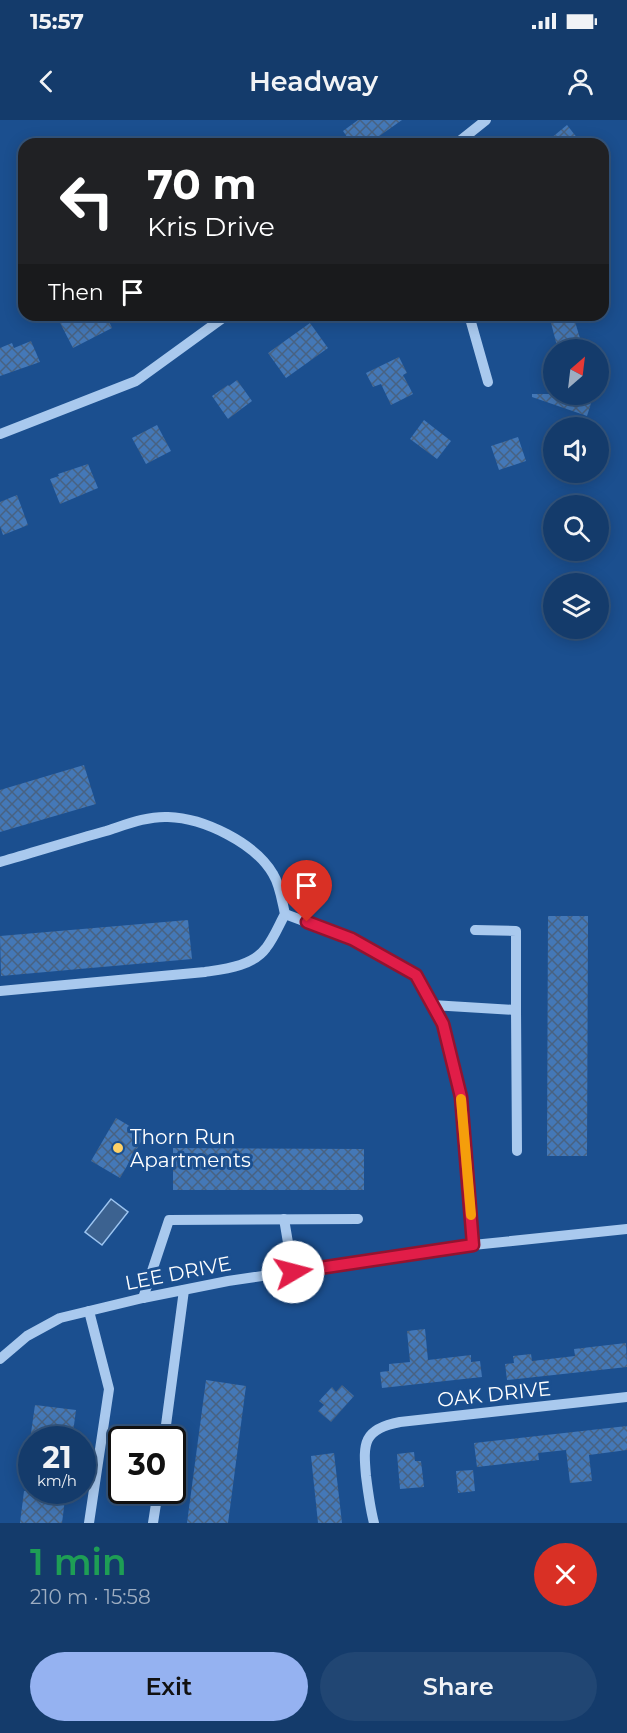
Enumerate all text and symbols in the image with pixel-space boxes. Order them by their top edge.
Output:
text: 15:57 [30,8,84,35]
icon: back [30,65,63,98]
text: Headway [249,65,378,98]
icon: person [564,65,597,98]
text: 70 m [147,158,257,210]
icon: left [48,162,126,240]
text: Kris Drive [147,210,275,243]
icon: arrive [116,276,149,309]
text: Then [48,279,104,306]
north arrow [543,339,609,405]
map controls [543,339,609,639]
button: sound [543,417,609,483]
button: search [543,495,609,561]
button: layers [543,573,609,639]
pin [281,860,332,922]
icon: arrive [290,869,323,902]
place label: Thorn Run Apartments [130,1125,251,1172]
marker: Thorn Run Apartments [111,1141,125,1155]
position arrow [261,1240,325,1304]
street label: LEE DRIVE [123,1251,233,1295]
street label: OAK DRIVE [436,1376,552,1412]
speed limit sign: 30 [108,1426,186,1504]
text: 21 [42,1439,72,1476]
text: km/h [37,1471,77,1490]
text: 1 min [30,1540,127,1584]
button: close [534,1543,597,1606]
text: 210 m · 15:58 [30,1585,151,1609]
button: Exit [30,1652,308,1721]
button: Share [320,1652,597,1721]

